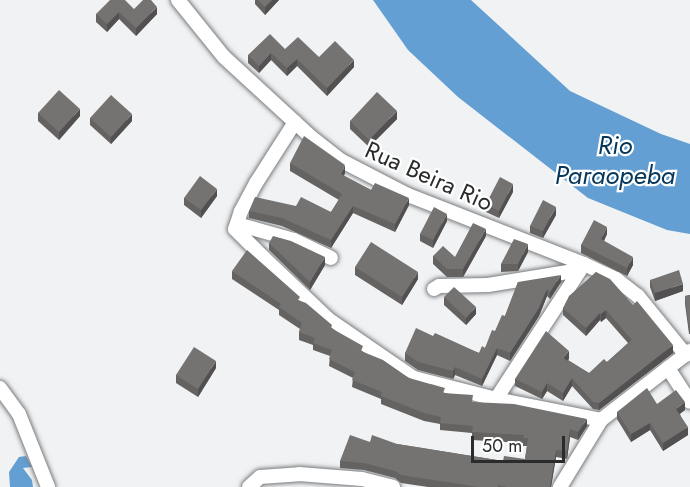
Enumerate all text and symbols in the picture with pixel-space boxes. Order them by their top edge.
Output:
water label: Rio Paraopeba [555,130,675,192]
street label: Rua Beira Rio [361,135,497,217]
scale bar [474,424,568,462]
text: 50 m [482,433,522,459]

